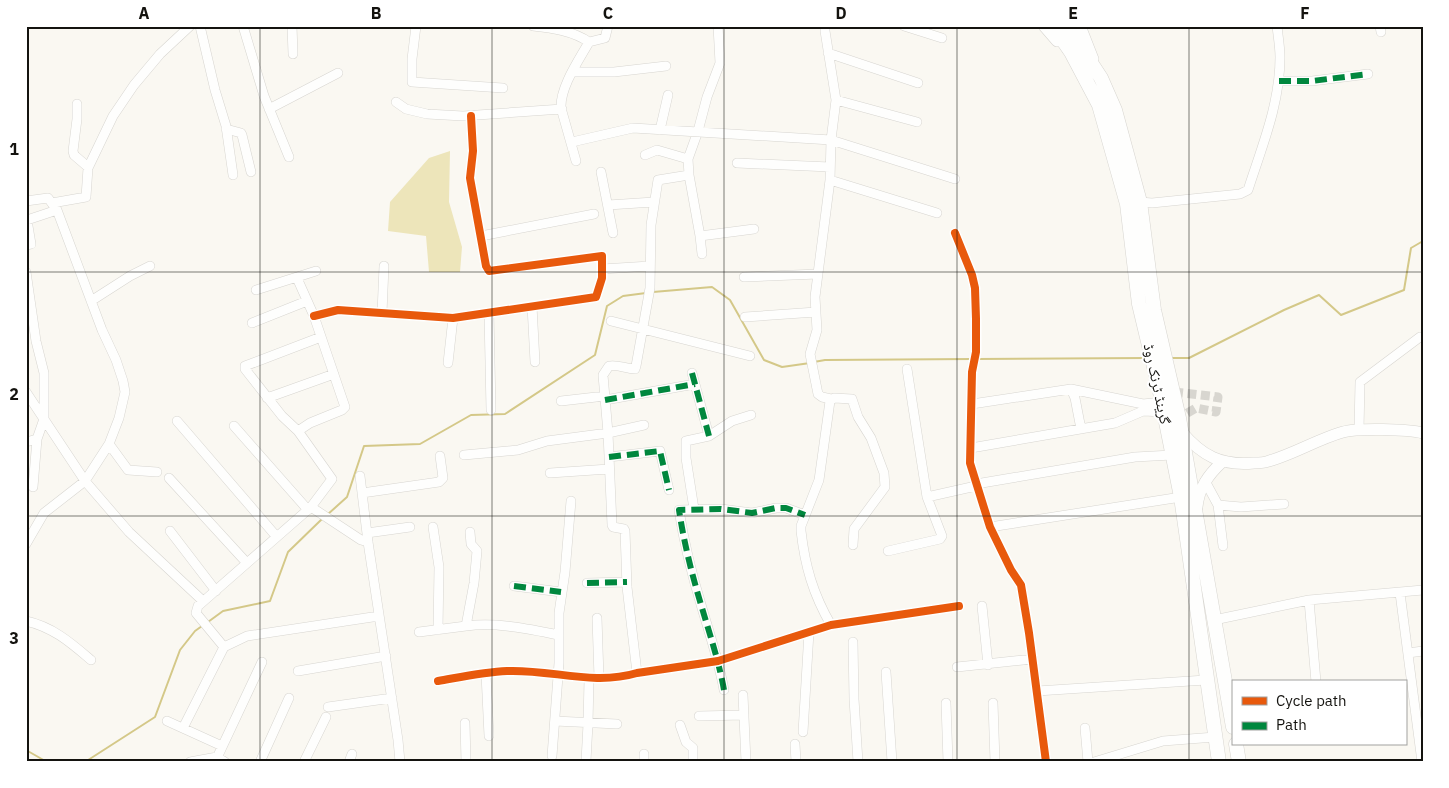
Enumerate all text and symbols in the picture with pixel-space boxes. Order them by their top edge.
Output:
text: A [139,3,150,23]
text: B [371,3,382,23]
text: C [603,3,613,23]
text: D [835,3,847,23]
text: E [1068,3,1078,23]
text: F [1300,3,1310,23]
text: 1 [9,139,19,159]
street label: گرینڈ ٹرنک روڈ [1140,342,1175,426]
text: 2 [9,384,19,404]
text: 3 [9,628,19,648]
legend [1232,680,1406,746]
text: Cycle path [1276,691,1347,710]
text: Path [1276,715,1307,734]

